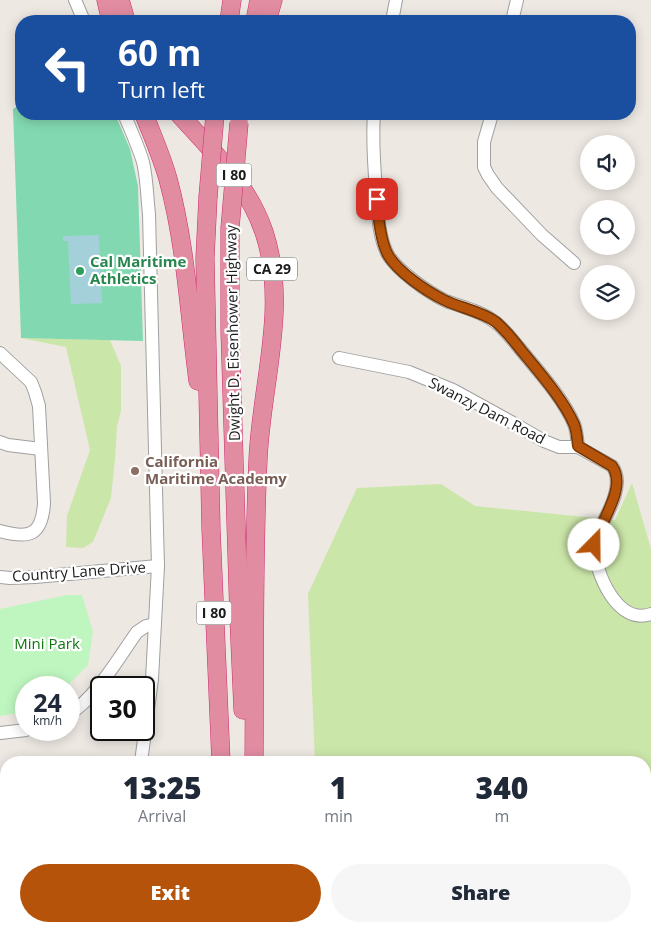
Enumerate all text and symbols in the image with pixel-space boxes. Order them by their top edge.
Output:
text: 60 m [118,29,201,76]
icon: left [35,35,100,100]
text: Turn left [118,74,205,104]
map controls [580,135,635,320]
button: sound [580,135,635,190]
road number: I 80 [216,164,252,186]
pin [356,178,398,220]
icon: arrive [363,185,391,213]
button: search [580,200,635,255]
street label: Dwight D. Eisenhower Highway [220,224,244,441]
place label: Cal Maritime Athletics [90,251,187,288]
road number: CA 29 [247,258,297,280]
marker: Cal Maritime Athletics [74,265,86,277]
button: layers [580,265,635,320]
street label: Swanzy Dam Road [426,372,549,448]
place label: California Maritime Academy [145,451,287,488]
marker: California Maritime Academy [129,465,141,477]
position arrow [567,518,619,570]
street label: Country Lane Drive [11,556,147,586]
road number: I 80 [196,602,232,624]
park label: Mini Park [14,633,80,653]
speed limit sign: 30 [90,676,155,741]
text: 24 [33,685,62,719]
text: km/h [33,712,62,729]
text: 13:25 [123,767,202,808]
text: 1 [330,767,347,808]
text: 340 [476,767,528,808]
text: Arrival [138,805,186,827]
text: min [324,805,353,827]
text: m [495,805,509,827]
button: Exit [20,864,321,922]
button: Share [331,864,631,922]

